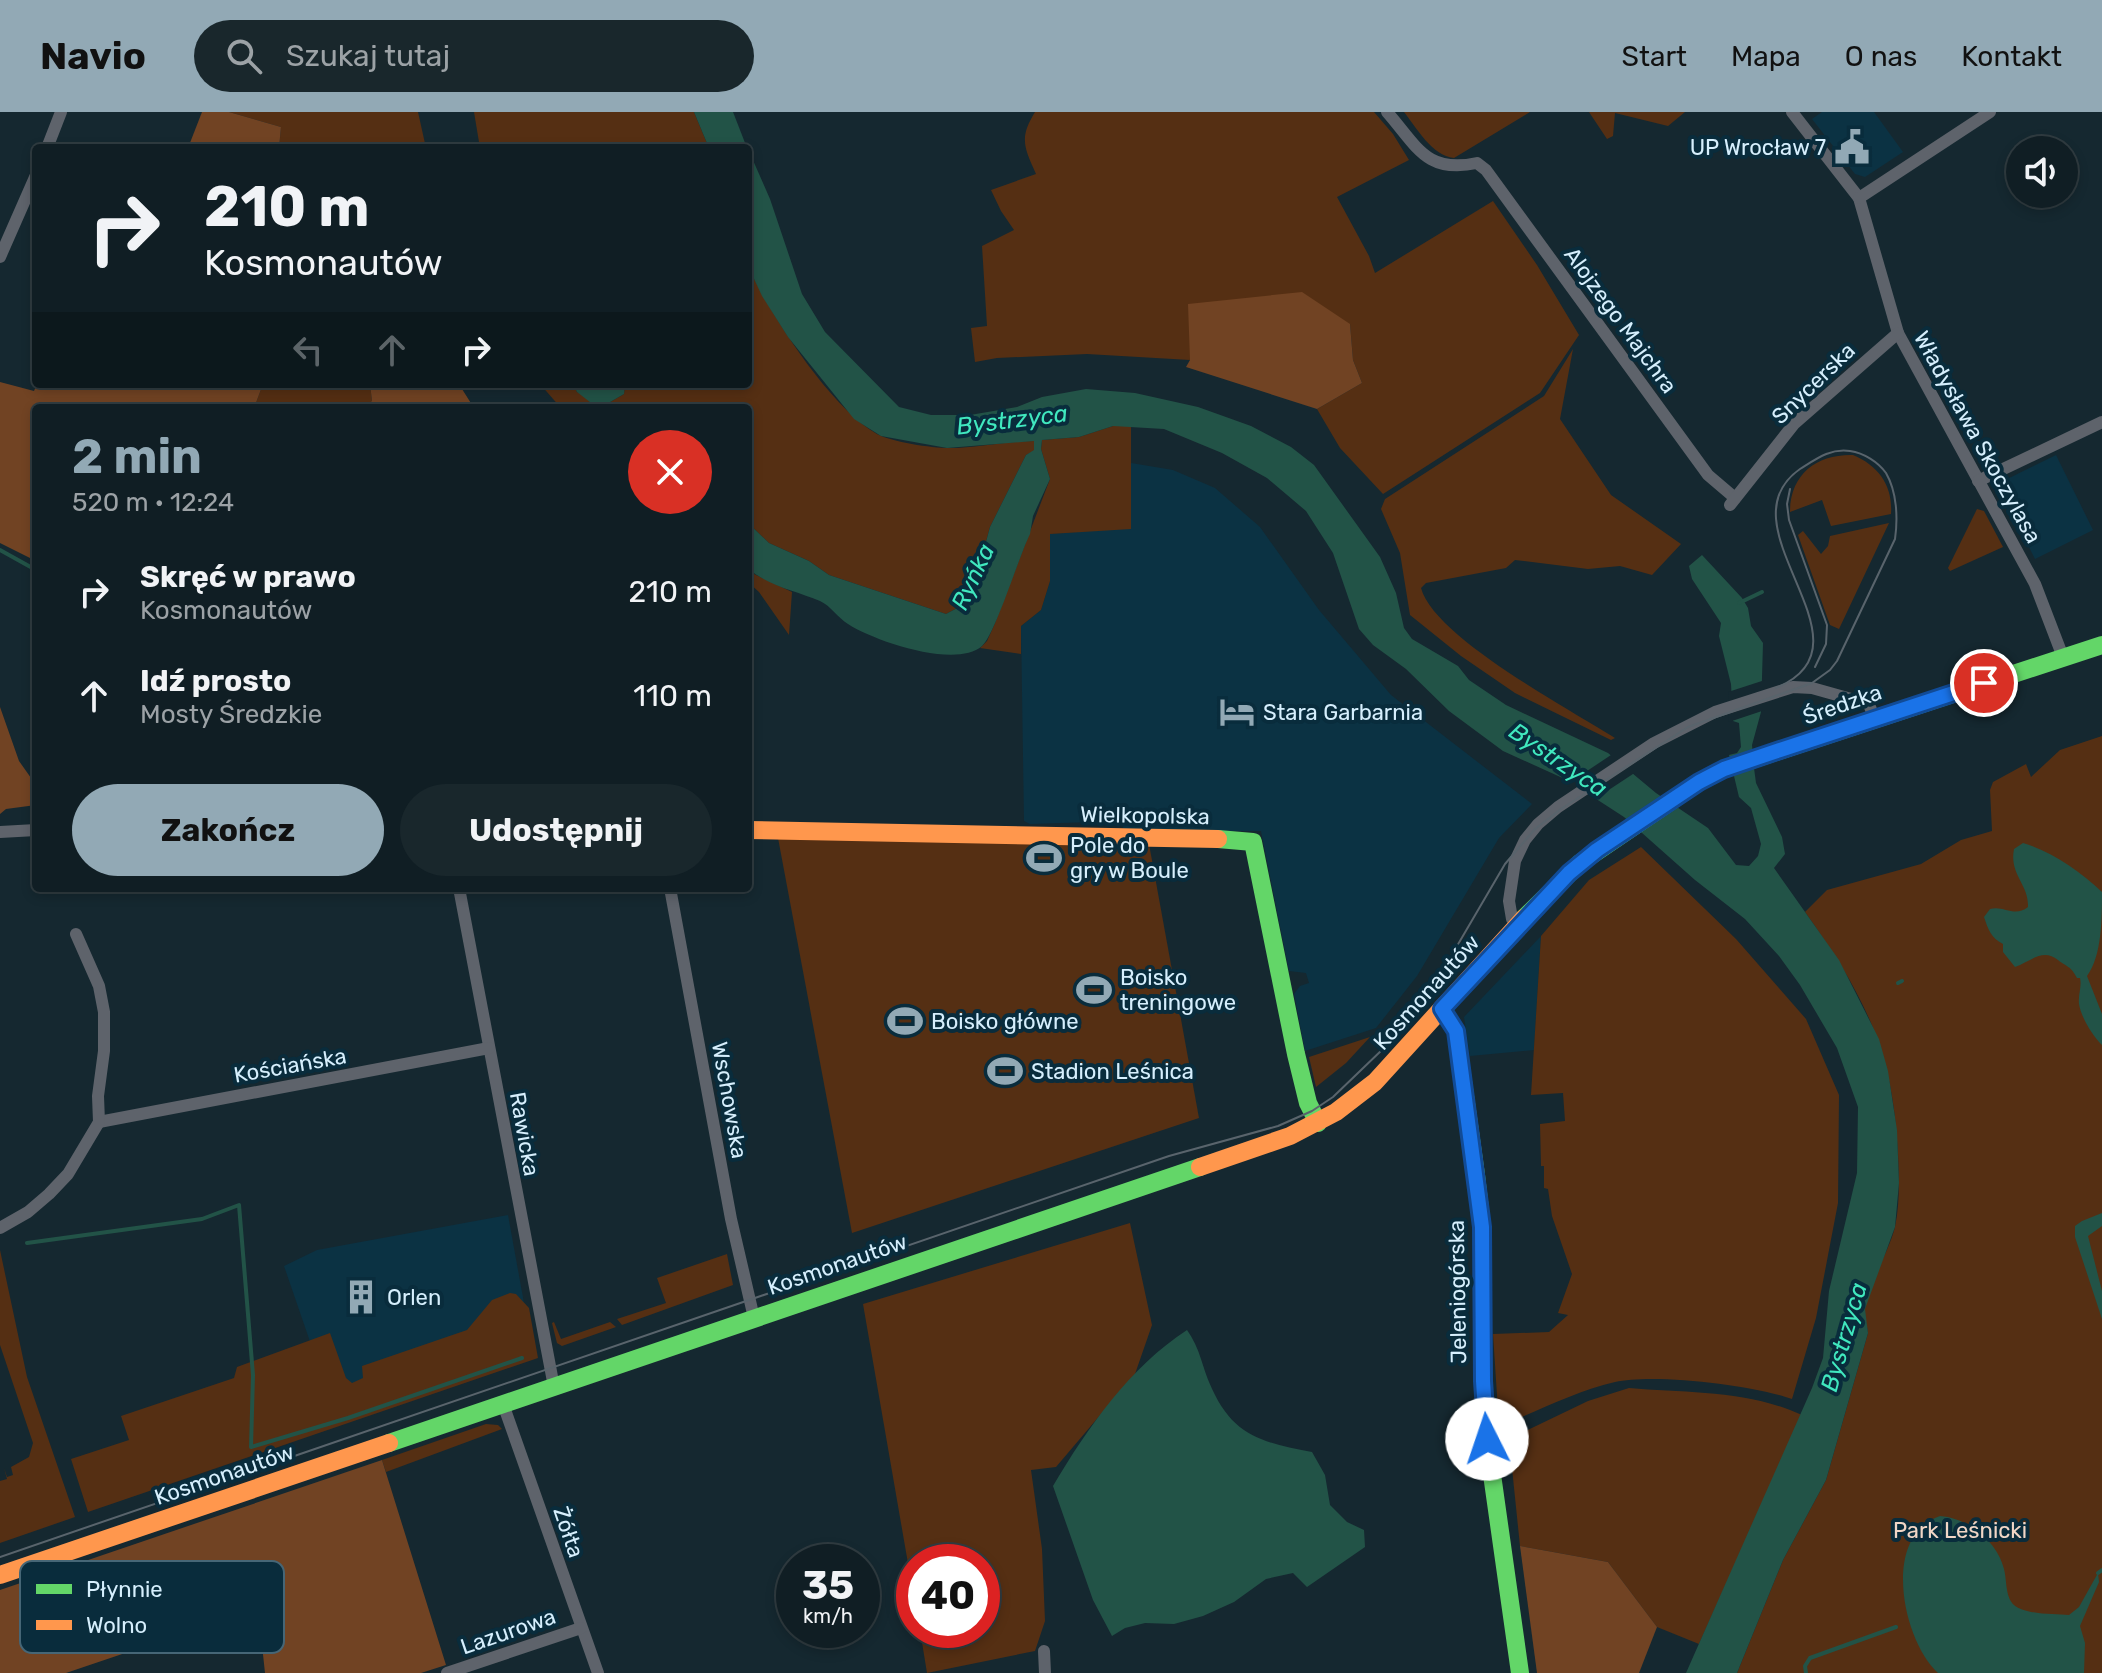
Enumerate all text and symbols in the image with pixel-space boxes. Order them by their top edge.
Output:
search box [194,20,754,92]
text: Navio [40,33,146,79]
icon: search [222,34,266,78]
text: Szukaj tutaj [286,38,450,74]
text: Start [1622,40,1687,73]
text: Mapa [1731,40,1801,73]
text: O nas [1845,40,1917,73]
text: Kontakt [1961,40,2062,73]
public building icon: UP Wrocław 7 [1833,128,1871,166]
place label: UP Wrocław 7 [1690,134,1826,161]
map controls [2006,136,2078,208]
button: sound [2006,136,2078,208]
text: 210 m [204,174,370,240]
icon: right [72,176,176,280]
text: Kosmonautów [204,241,443,284]
street label: Alojzego Majchra [1558,242,1683,399]
street label: Władysława Skoczylasa [1908,326,2047,548]
icon: left [286,328,330,372]
icon: ahead [370,328,414,372]
icon: right [454,328,498,372]
street label: Snycerska [1766,337,1861,430]
water label: Bystrzyca [955,399,1069,441]
text: 2 min [72,428,202,485]
button: close [628,430,712,514]
text: 520 m · 12:24 [72,487,234,518]
water label: Ryńka [946,539,1000,615]
text: Skręć w prawo [140,559,356,595]
icon: right [72,570,116,614]
text: 210 m [628,574,712,610]
text: Kosmonautów [140,595,312,626]
pin [1950,649,2018,717]
icon: arrive [1962,661,2006,705]
text: Idź prosto [140,663,291,699]
icon: ahead [72,674,116,718]
text: 110 m [633,678,712,714]
street label: Średzka [1799,678,1885,731]
hotel icon: Stara Garbarnia [1218,693,1256,731]
text: Mosty Średzkie [140,699,322,730]
place label: Stara Garbarnia [1263,699,1423,726]
water label: Bystrzyca [1504,717,1612,803]
button: Zakończ [72,784,384,876]
button: Udostępnij [400,784,712,876]
street label: Wielkopolska [1080,801,1210,830]
place label: Pole do gry w Boule [1070,832,1189,884]
sports icon: Pole do gry w Boule [1025,839,1063,877]
street label: Kosmonautów [1368,929,1485,1056]
place label: Boisko treningowe [1120,964,1236,1016]
sports icon: Boisko treningowe [1075,971,1113,1009]
sports icon: Boisko główne [886,1002,924,1040]
place label: Boisko główne [931,1008,1079,1035]
street label: Wschowska [706,1040,753,1161]
street label: Kościańska [232,1042,348,1089]
sports icon: Stadion Leśnica [986,1052,1024,1090]
place label: Stadion Leśnica [1031,1058,1194,1085]
street label: Rawicka [504,1090,545,1178]
street label: Jeleniogórska [1443,1220,1472,1364]
street label: Kosmonautów [764,1228,911,1301]
building icon: Orlen [342,1278,380,1316]
water label: Bystrzyca [1815,1279,1873,1395]
place label: Orlen [387,1284,441,1311]
position arrow [1445,1397,1529,1481]
street label: Kosmonautów [151,1438,298,1511]
street label: Żółta [547,1503,590,1561]
park label: Park Leśnicki [1893,1517,2027,1544]
speed limit sign: 40 [896,1544,1000,1648]
legend [20,1561,284,1653]
text: 35 [802,1562,854,1609]
text: Płynnie [86,1576,163,1603]
street label: Lazurowa [457,1603,559,1660]
text: km/h [803,1604,853,1628]
text: Wolno [86,1612,147,1639]

